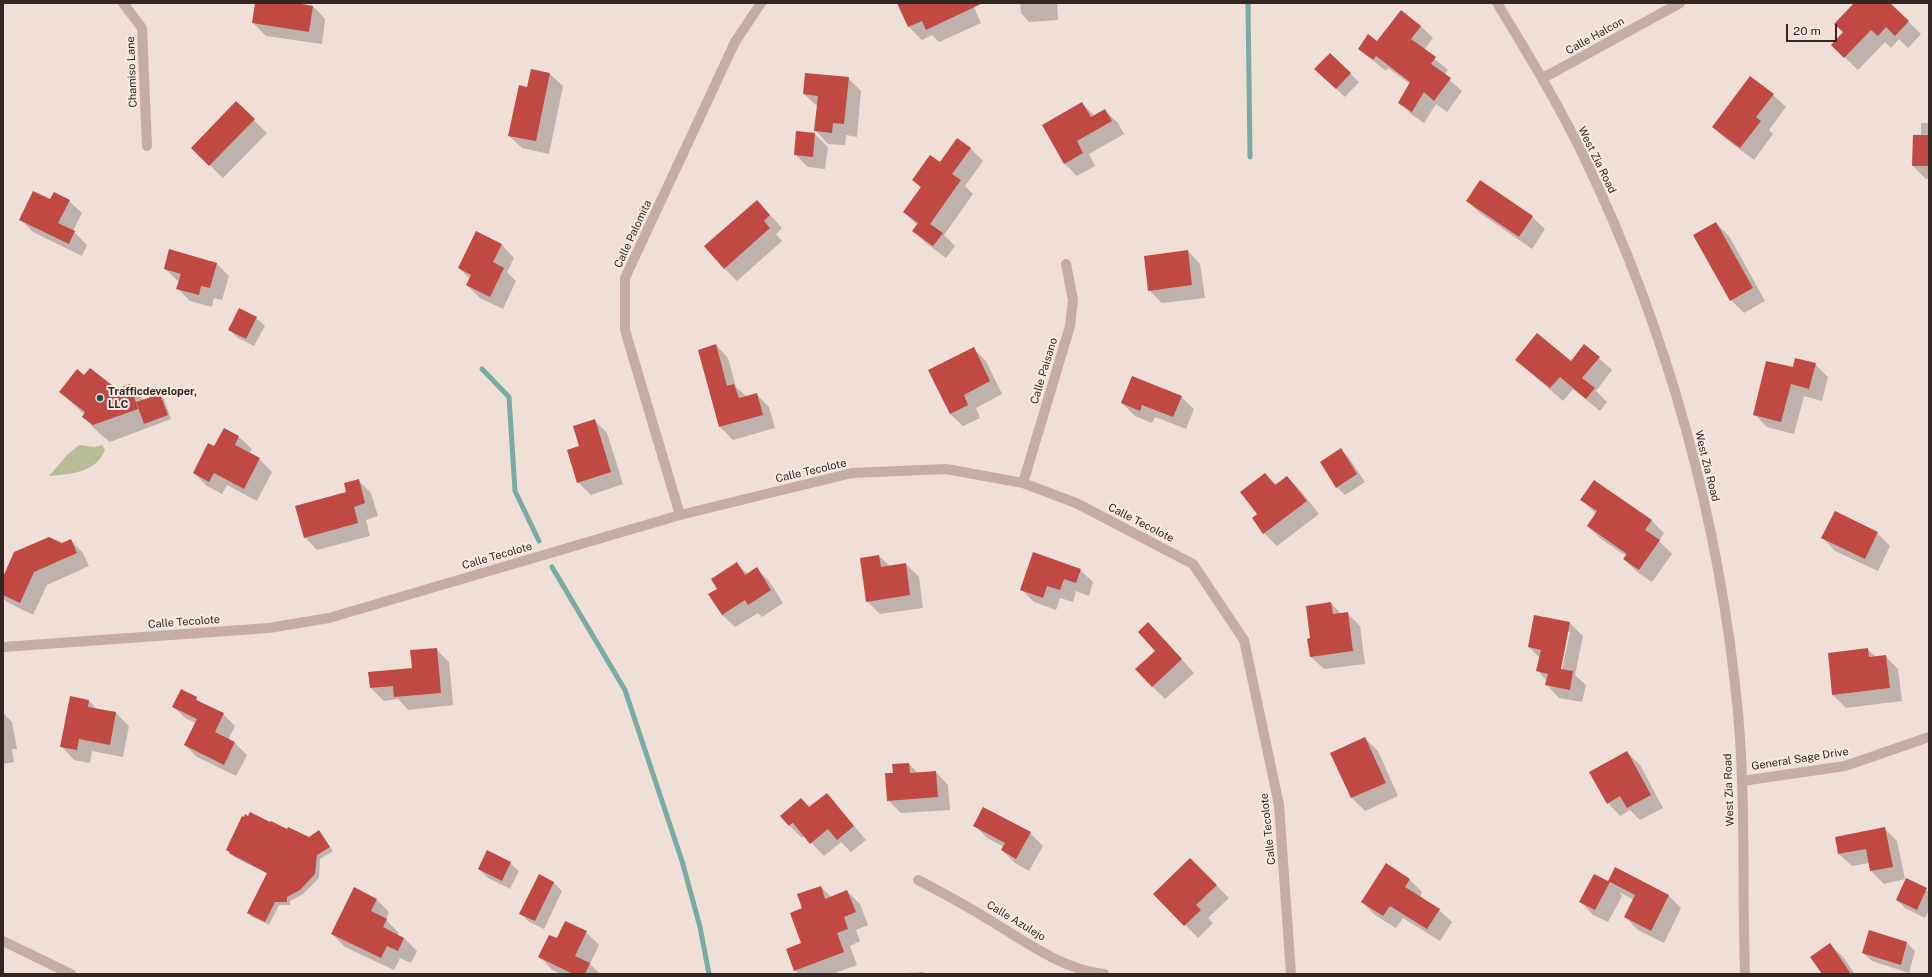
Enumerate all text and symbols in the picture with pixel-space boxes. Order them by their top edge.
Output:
street label: Calle Halcon [1563,15,1627,57]
scale bar [1788,16,1839,42]
text: 20 m [1793,24,1821,38]
street label: Chamiso Lane [124,36,140,108]
street label: West Zia Road [1575,124,1619,196]
street label: Calle Palomita [611,198,655,270]
street label: Calle Paisano [1028,336,1060,406]
place label: Trafficdeveloper, LLC [108,385,197,411]
marker: Trafficdeveloper, LLC [95,393,105,403]
street label: West Zia Road [1692,429,1722,503]
street label: Calle Tecolote [774,456,848,486]
street label: Calle Tecolote [1106,501,1176,545]
street label: Calle Tecolote [460,540,534,572]
street label: Calle Tecolote [148,613,220,631]
street label: General Sage Drive [1750,745,1850,773]
street label: West Zia Road [1721,753,1737,827]
street label: Calle Tecolote [1258,792,1278,866]
street label: Calle Azulejo [984,898,1048,944]

